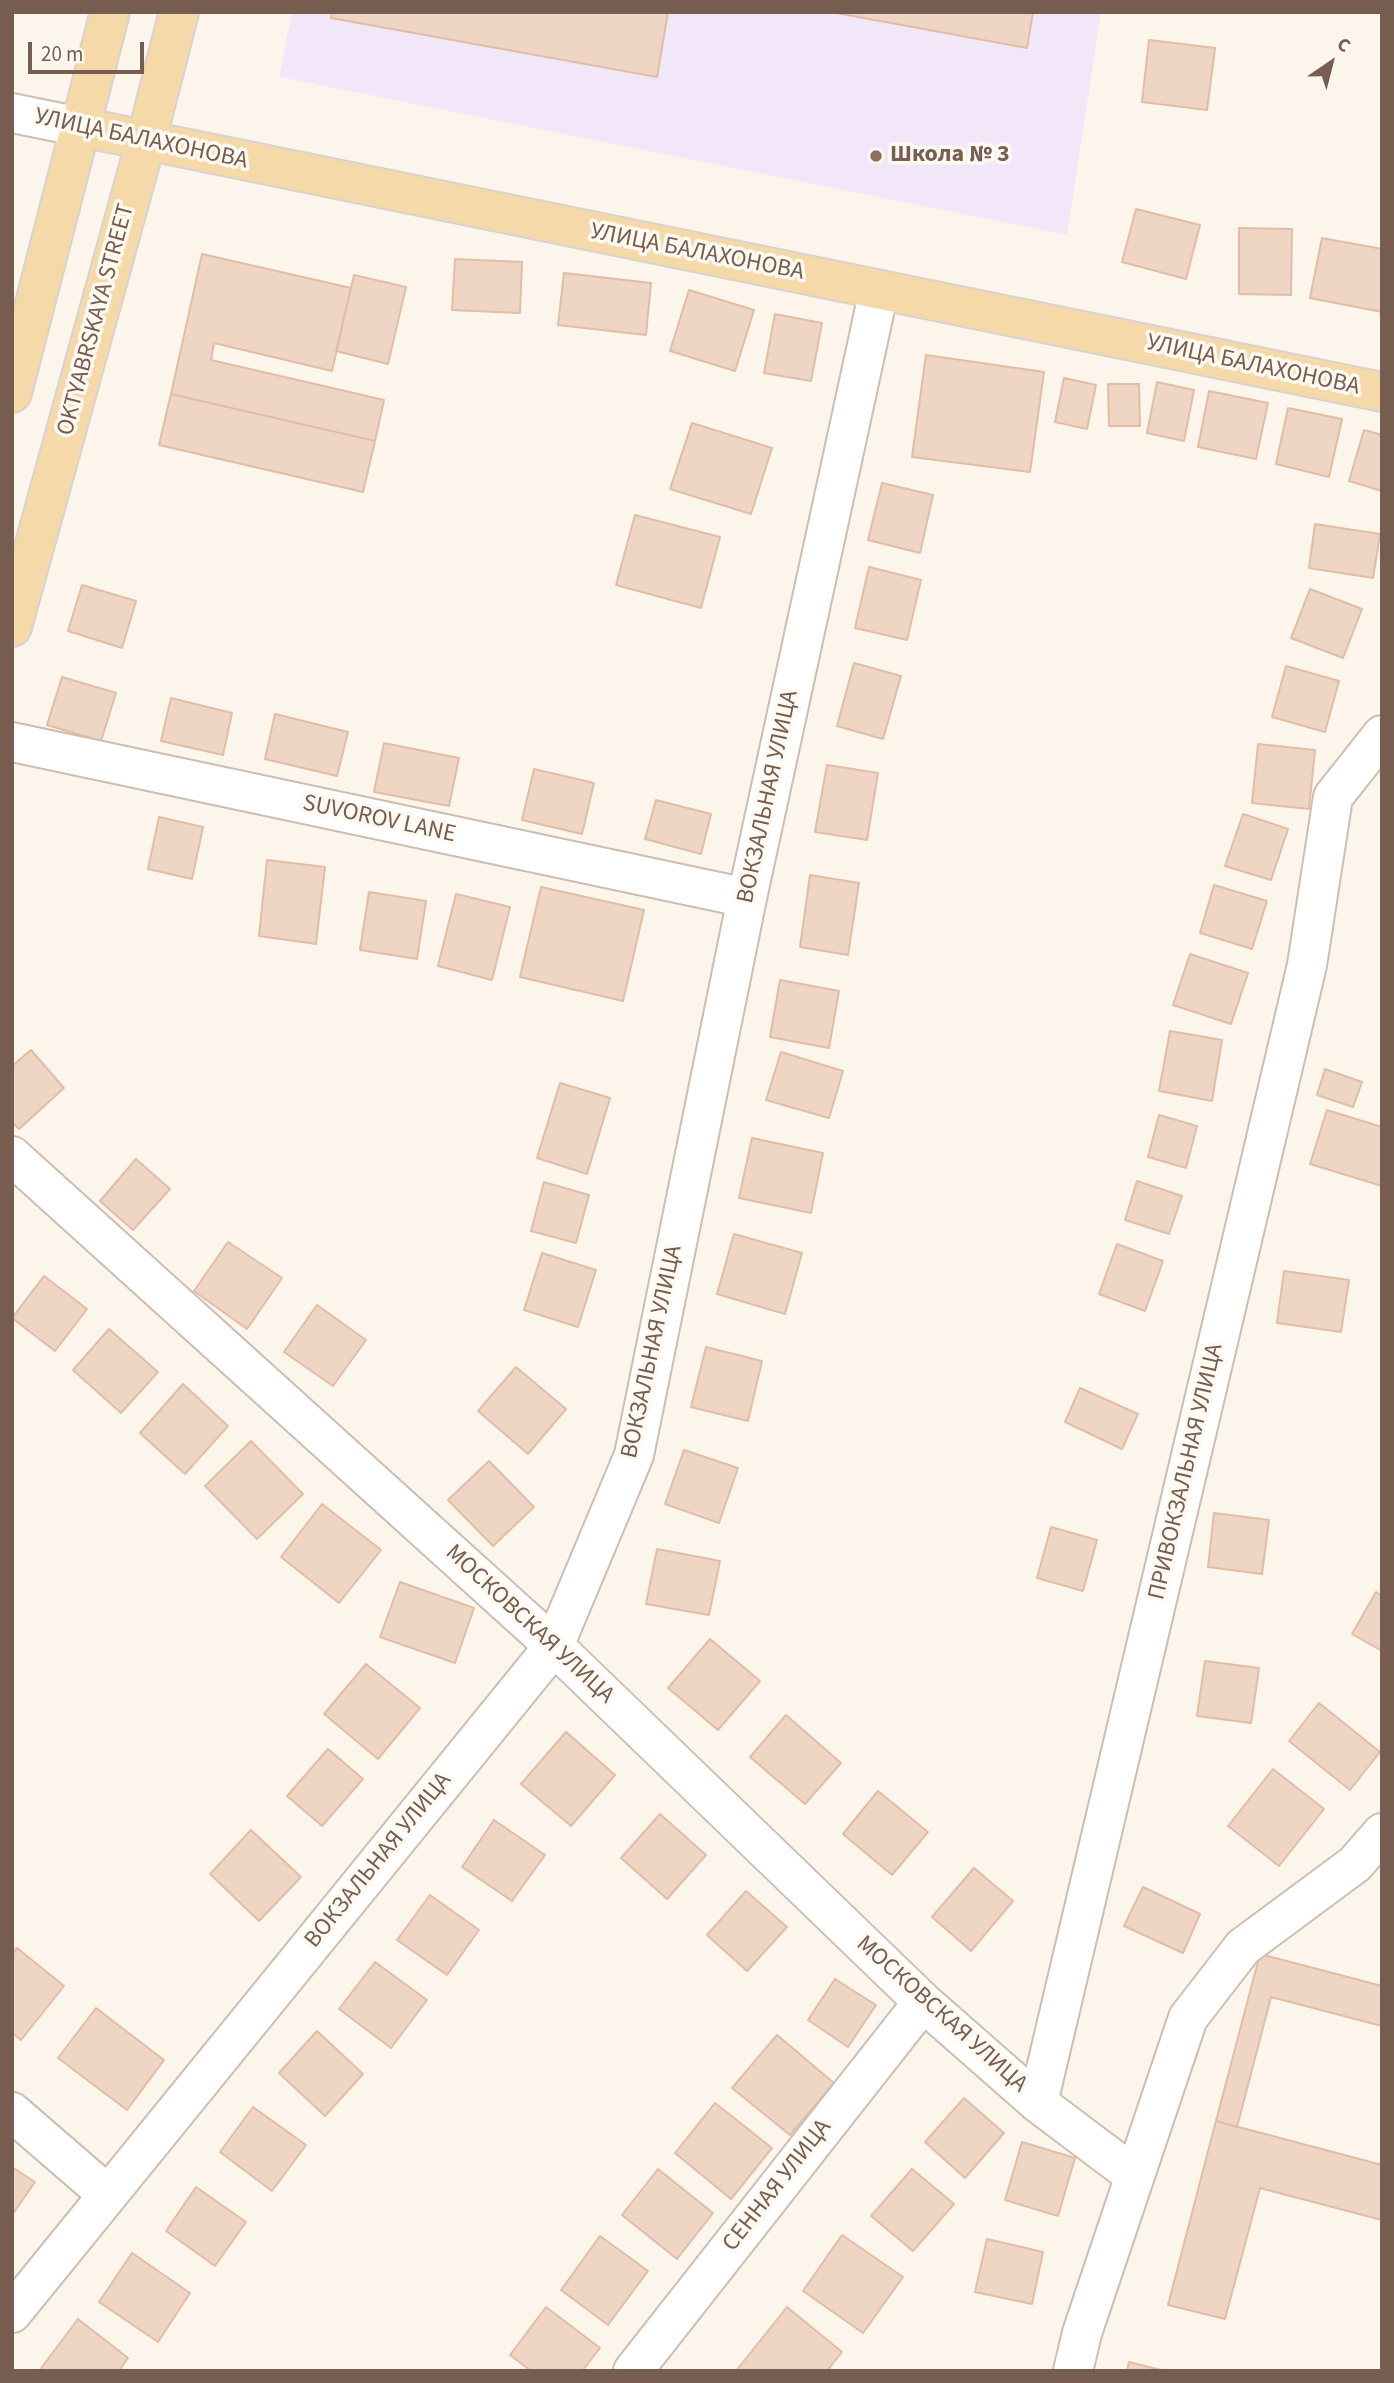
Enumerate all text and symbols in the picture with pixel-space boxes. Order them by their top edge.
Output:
scale bar [32,28,147,72]
north arrow [1296,28,1366,98]
text: С [1331,31,1356,60]
text: 20 m [41,39,83,69]
street label: УЛИЦА БАЛАХОНОВА [32,103,250,177]
place label: Школа № 3 [890,142,1010,170]
marker: Школа № 3 [868,148,884,164]
street label: OKTYABRSKAYA STREET [52,201,142,439]
street label: УЛИЦА БАЛАХОНОВА [588,218,806,288]
street label: УЛИЦА БАЛАХОНОВА [1144,329,1362,403]
street label: ВОКЗАЛЬНАЯ УЛИЦА [732,688,806,906]
street label: SUVOROV LANE [300,790,458,850]
street label: ВОКЗАЛЬНАЯ УЛИЦА [616,1243,690,1461]
street label: ПРИВОКЗАЛЬНАЯ УЛИЦА [1144,1341,1230,1603]
street label: МОСКОВСКАЯ УЛИЦА [439,1539,619,1711]
street label: ВОКЗАЛЬНАЯ УЛИЦА [300,1768,458,1954]
street label: МОСКОВСКАЯ УЛИЦА [849,1931,1033,2099]
street label: СЕННАЯ УЛИЦА [718,2114,838,2258]

